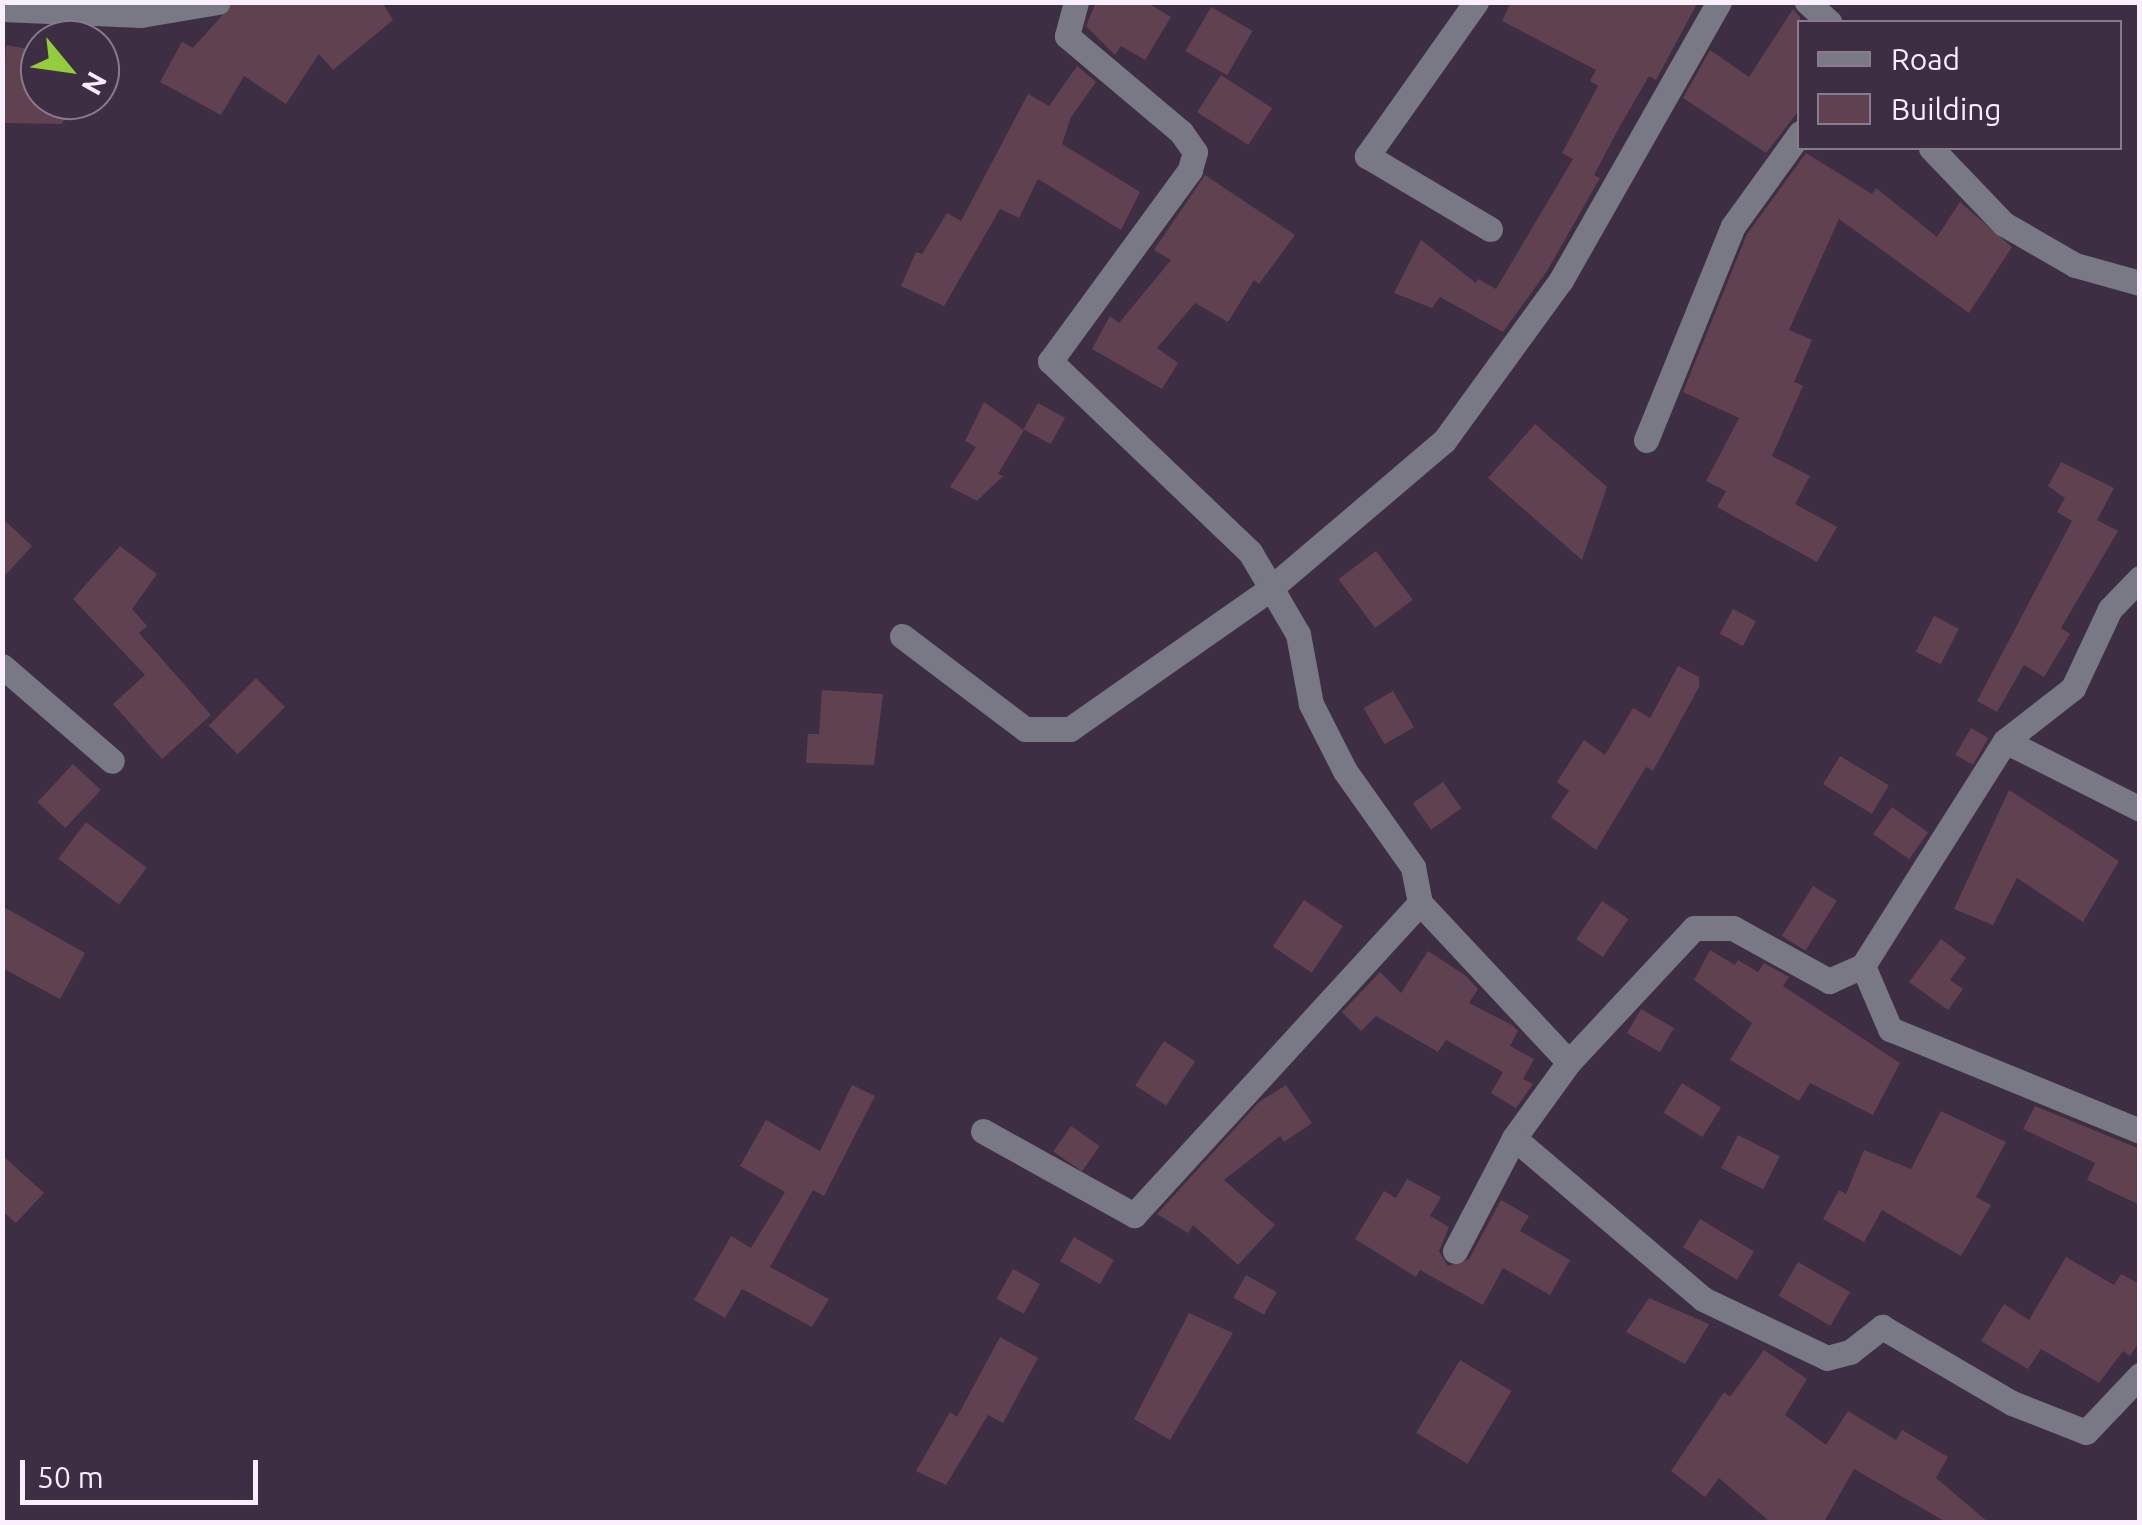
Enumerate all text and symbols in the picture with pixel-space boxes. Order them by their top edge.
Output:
north arrow [20,20,120,120]
legend [1797,20,2122,150]
text: Road [1891,42,1960,76]
text: N [76,67,114,100]
text: Building [1891,92,2002,126]
scale bar [25,1440,262,1502]
text: 50 m [37,1460,104,1494]

